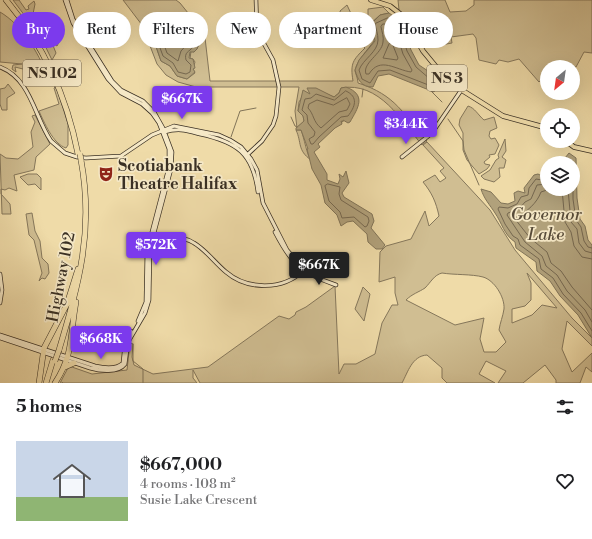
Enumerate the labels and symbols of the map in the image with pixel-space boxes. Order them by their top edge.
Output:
road number: NS 102 [23,60,81,86]
north arrow [540,60,580,100]
road number: NS 3 [427,65,467,91]
pin: $667K [154,86,210,120]
pin: $344K [378,111,434,145]
place label: Scotiabank Theatre Halifax [118,156,238,194]
theatre icon: Scotiabank Theatre Halifax [97,165,115,183]
water label: Governor Lake [510,204,582,246]
street label: Highway 102 [42,230,80,324]
pin: $572K [128,232,184,266]
pin: $667K [291,252,347,286]
pin: $668K [73,326,129,360]

